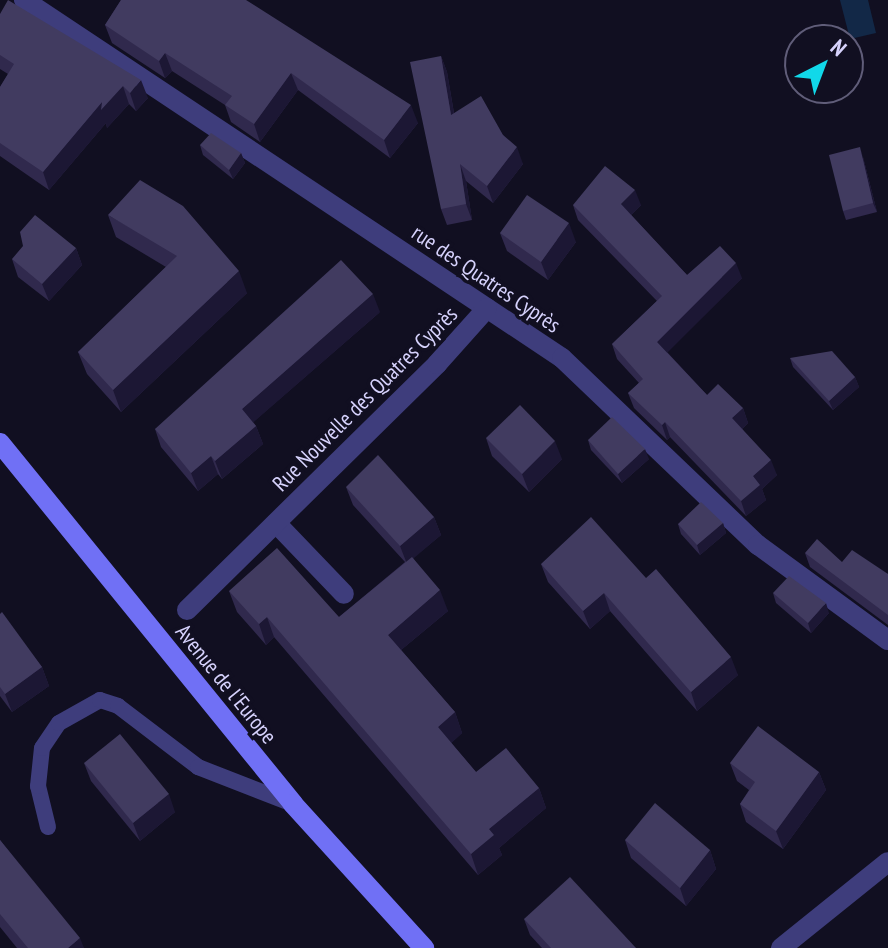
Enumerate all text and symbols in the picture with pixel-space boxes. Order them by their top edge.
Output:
north arrow [784,24,864,104]
text: N [825,33,853,62]
street label: rue des Quatres Cyprès [407,220,565,338]
street label: Rue Nouvelle des Quatres Cyprès [267,301,463,497]
street label: Avenue de l'Europe [170,619,282,749]

